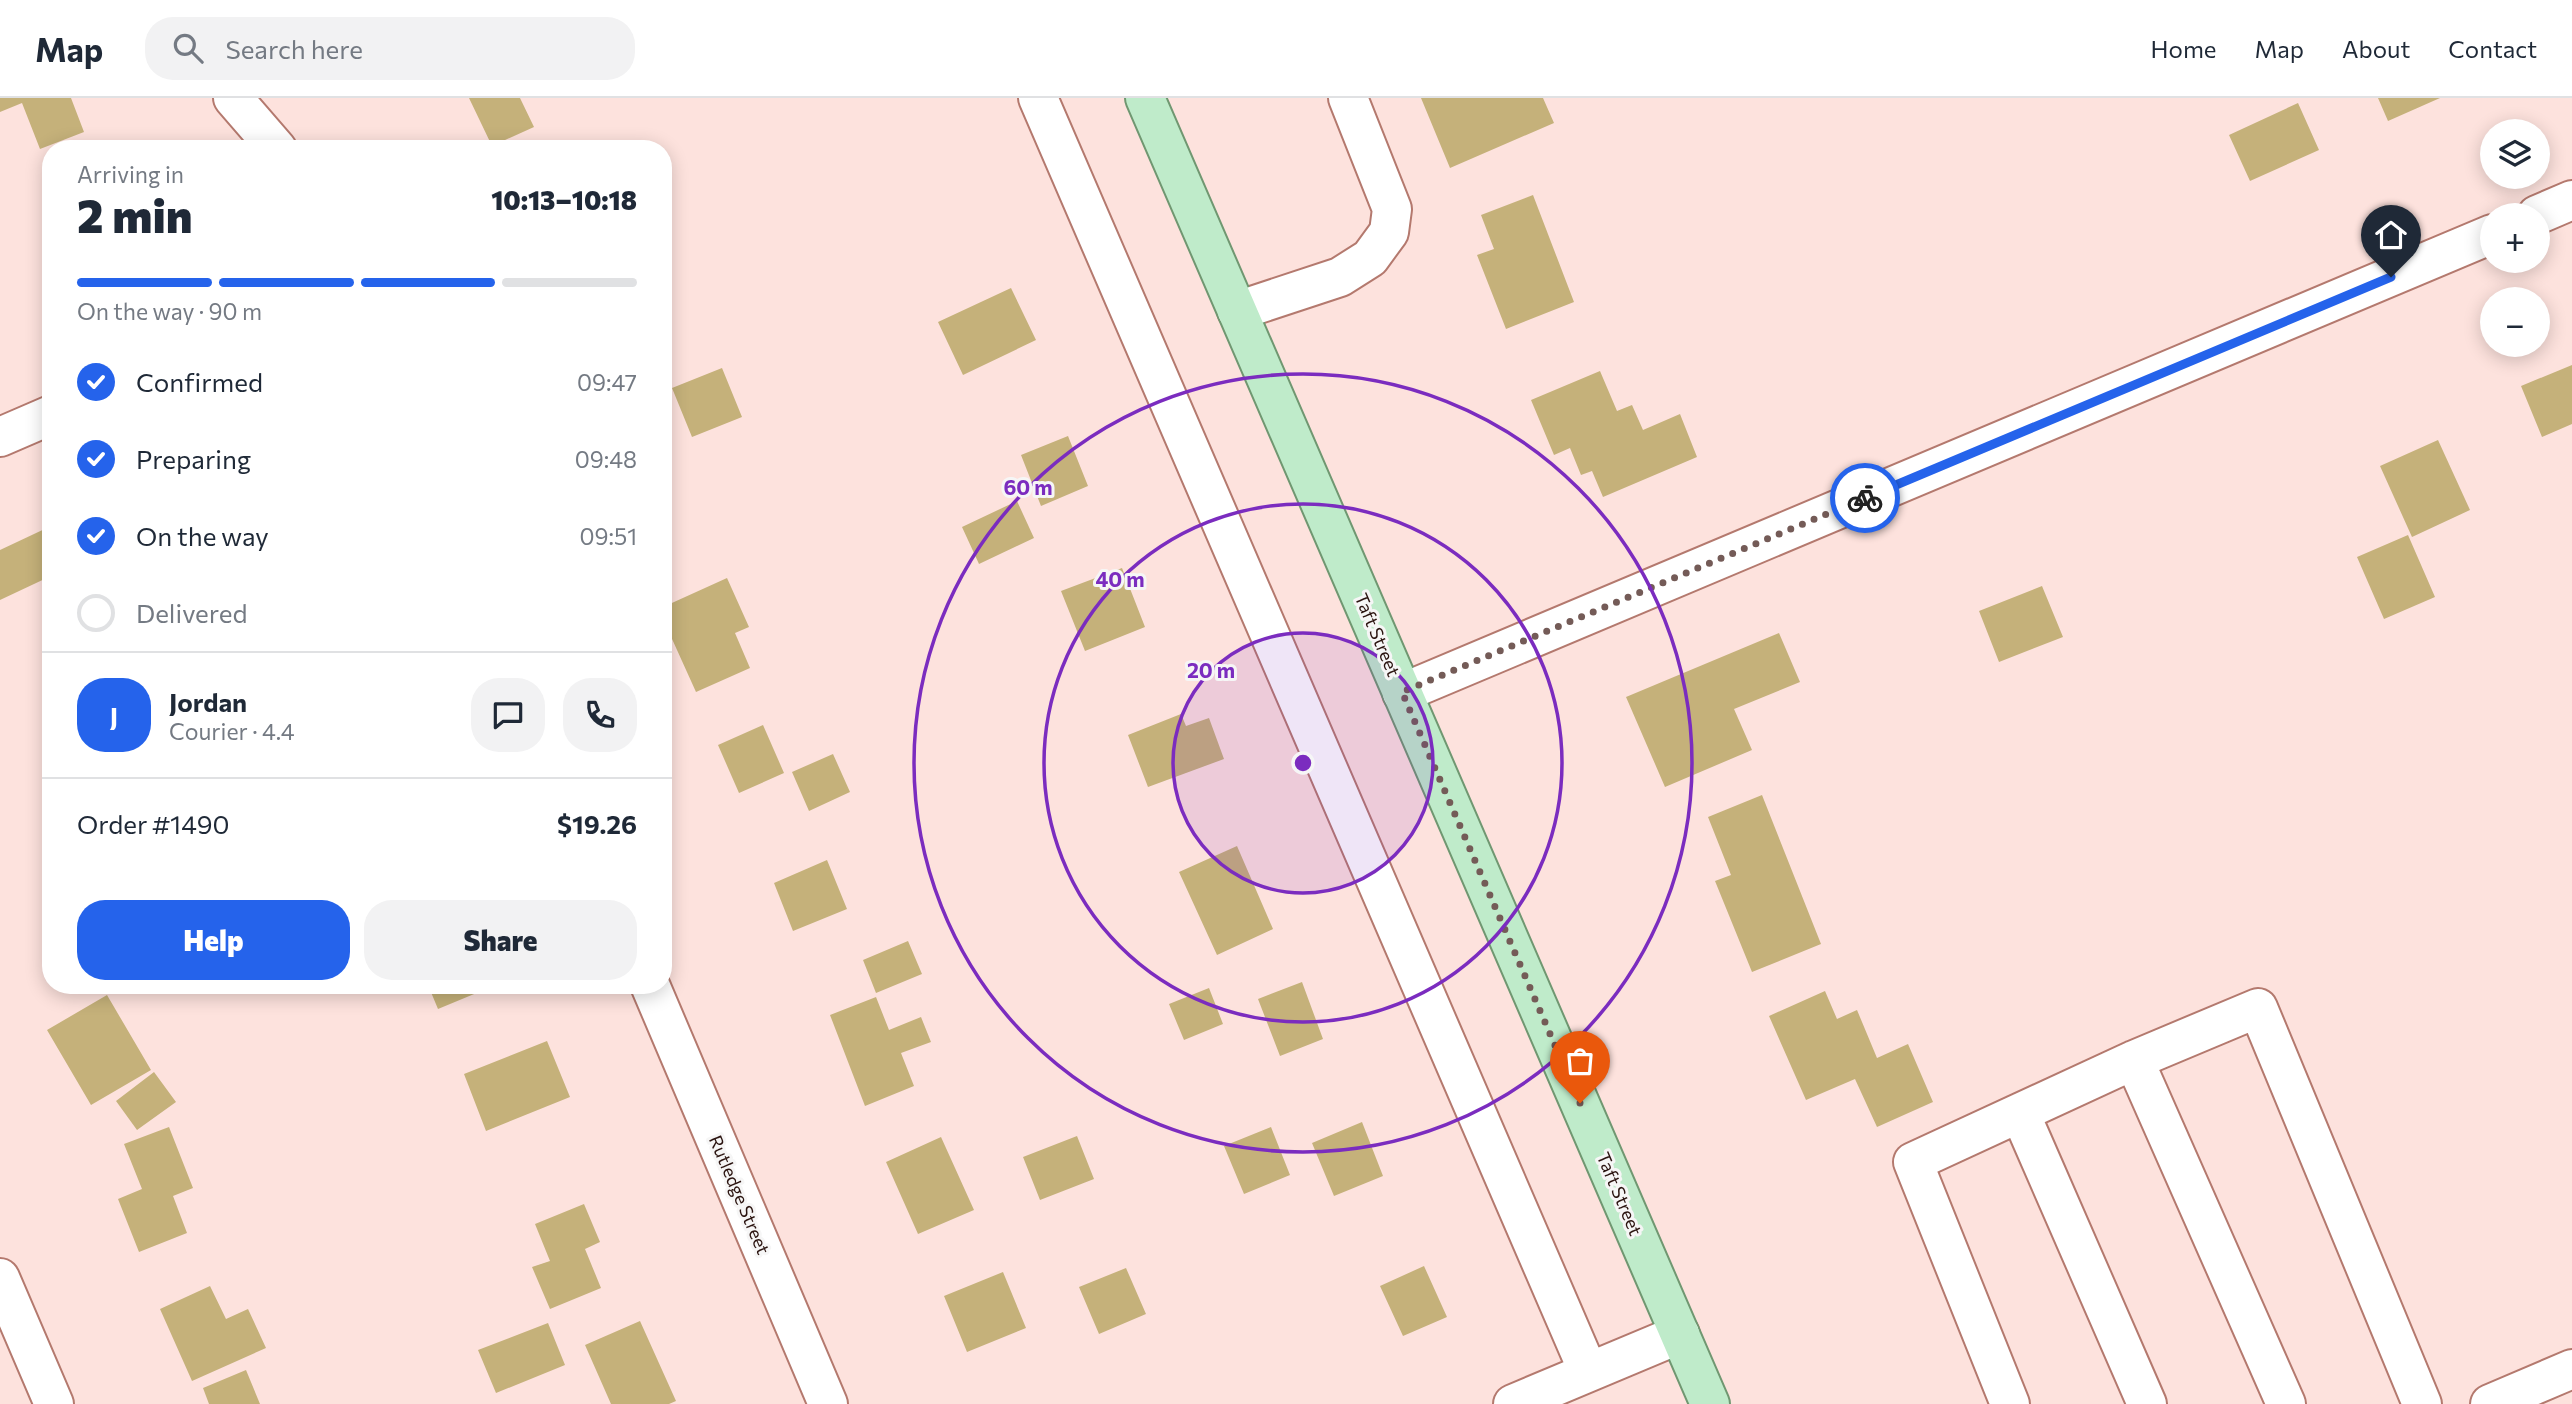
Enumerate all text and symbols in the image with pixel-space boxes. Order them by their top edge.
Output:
search box [145,17,635,80]
text: Map [35,28,103,69]
icon: search [169,29,207,67]
text: Search here [225,33,363,64]
text: Home [2151,34,2217,63]
text: Map [2255,34,2304,63]
text: About [2342,34,2410,63]
text: Contact [2448,34,2537,63]
map controls [2480,119,2550,357]
button: layers [2480,119,2550,189]
text: Arriving in [77,160,184,188]
text: 10:13–10:18 [491,184,637,215]
text: 2 min [77,186,193,242]
button: + [2480,203,2550,273]
pin [2361,205,2421,277]
icon: home [2372,216,2410,254]
button: − [2480,287,2550,357]
text: On the way · 90 m [77,297,262,325]
icon: check [77,363,115,401]
text: Confirmed [136,366,263,397]
text: 09:47 [577,368,637,396]
icon: check [77,440,115,478]
text: Preparing [136,443,251,474]
text: 09:48 [575,445,637,473]
courier [1830,463,1900,533]
text: 60 m [1003,474,1053,499]
icon: bike [1846,479,1884,517]
icon: check [77,517,115,555]
text: On the way [136,520,269,551]
text: 09:51 [580,522,637,550]
text: 40 m [1095,566,1145,591]
street label: Taft Street [1351,590,1405,680]
text: Delivered [136,597,247,628]
text: 20 m [1187,657,1235,682]
button: chat [471,678,545,752]
button: phone [563,678,637,752]
text: Jordan [169,686,247,717]
text: J [110,700,118,731]
text: Courier · 4.4 [169,717,295,745]
centre of rings [1291,751,1315,775]
text: Order #1490 [77,808,230,839]
text: $19.26 [557,808,637,839]
button: Help [77,900,350,980]
button: Share [364,900,637,980]
pin [1550,1031,1610,1103]
icon: bag [1561,1042,1599,1080]
street label: Rutledge Street [705,1132,775,1257]
street label: Taft Street [1593,1149,1647,1239]

